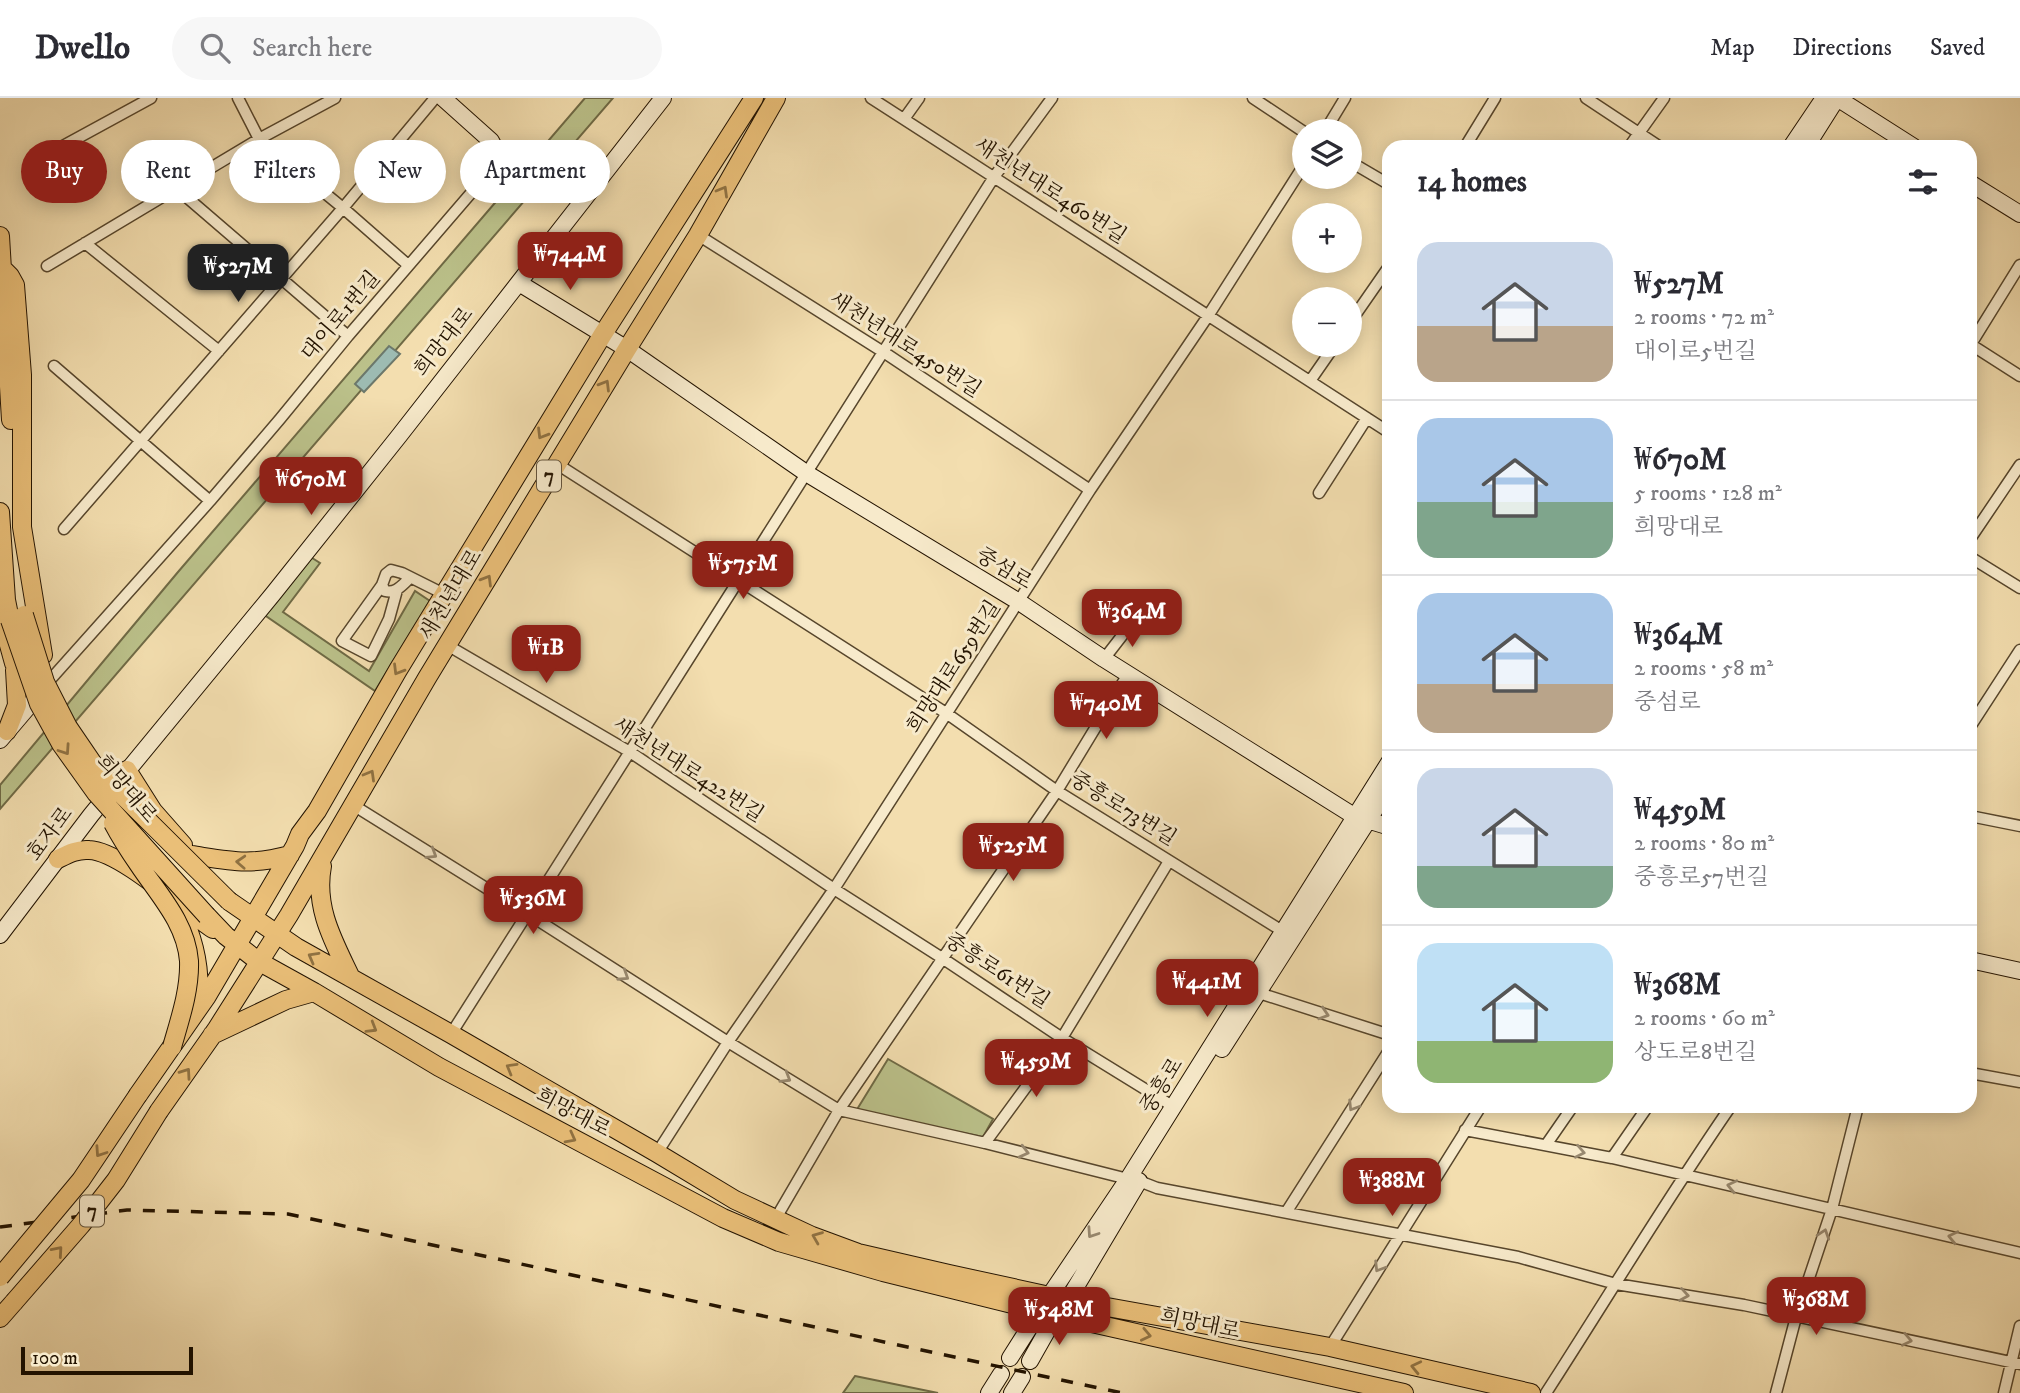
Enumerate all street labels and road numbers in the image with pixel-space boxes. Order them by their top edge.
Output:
street label: 새천년대로460번길 [969,132,1131,250]
street label: 대이로1번길 [296,266,386,366]
street label: 새천년대로450번길 [824,286,986,404]
street label: 희망대로 [409,302,479,382]
road number: 7 [537,460,561,492]
street label: 중섬로 [971,542,1037,596]
street label: 새천년대로 [414,545,488,645]
street label: 희망대로659번길 [901,596,1007,738]
street label: 새천년대로422번길 [608,712,768,828]
street label: 희망대로 [90,750,162,828]
street label: 중흥로73번길 [1065,766,1181,852]
street label: 효자로 [21,802,79,866]
street label: 중흥로61번길 [940,927,1054,1015]
street label: 중흥로 [1135,1053,1189,1119]
street label: 희망대로 [531,1082,615,1144]
road number: 7 [80,1196,104,1226]
street label: 희망대로 [1158,1303,1242,1345]

